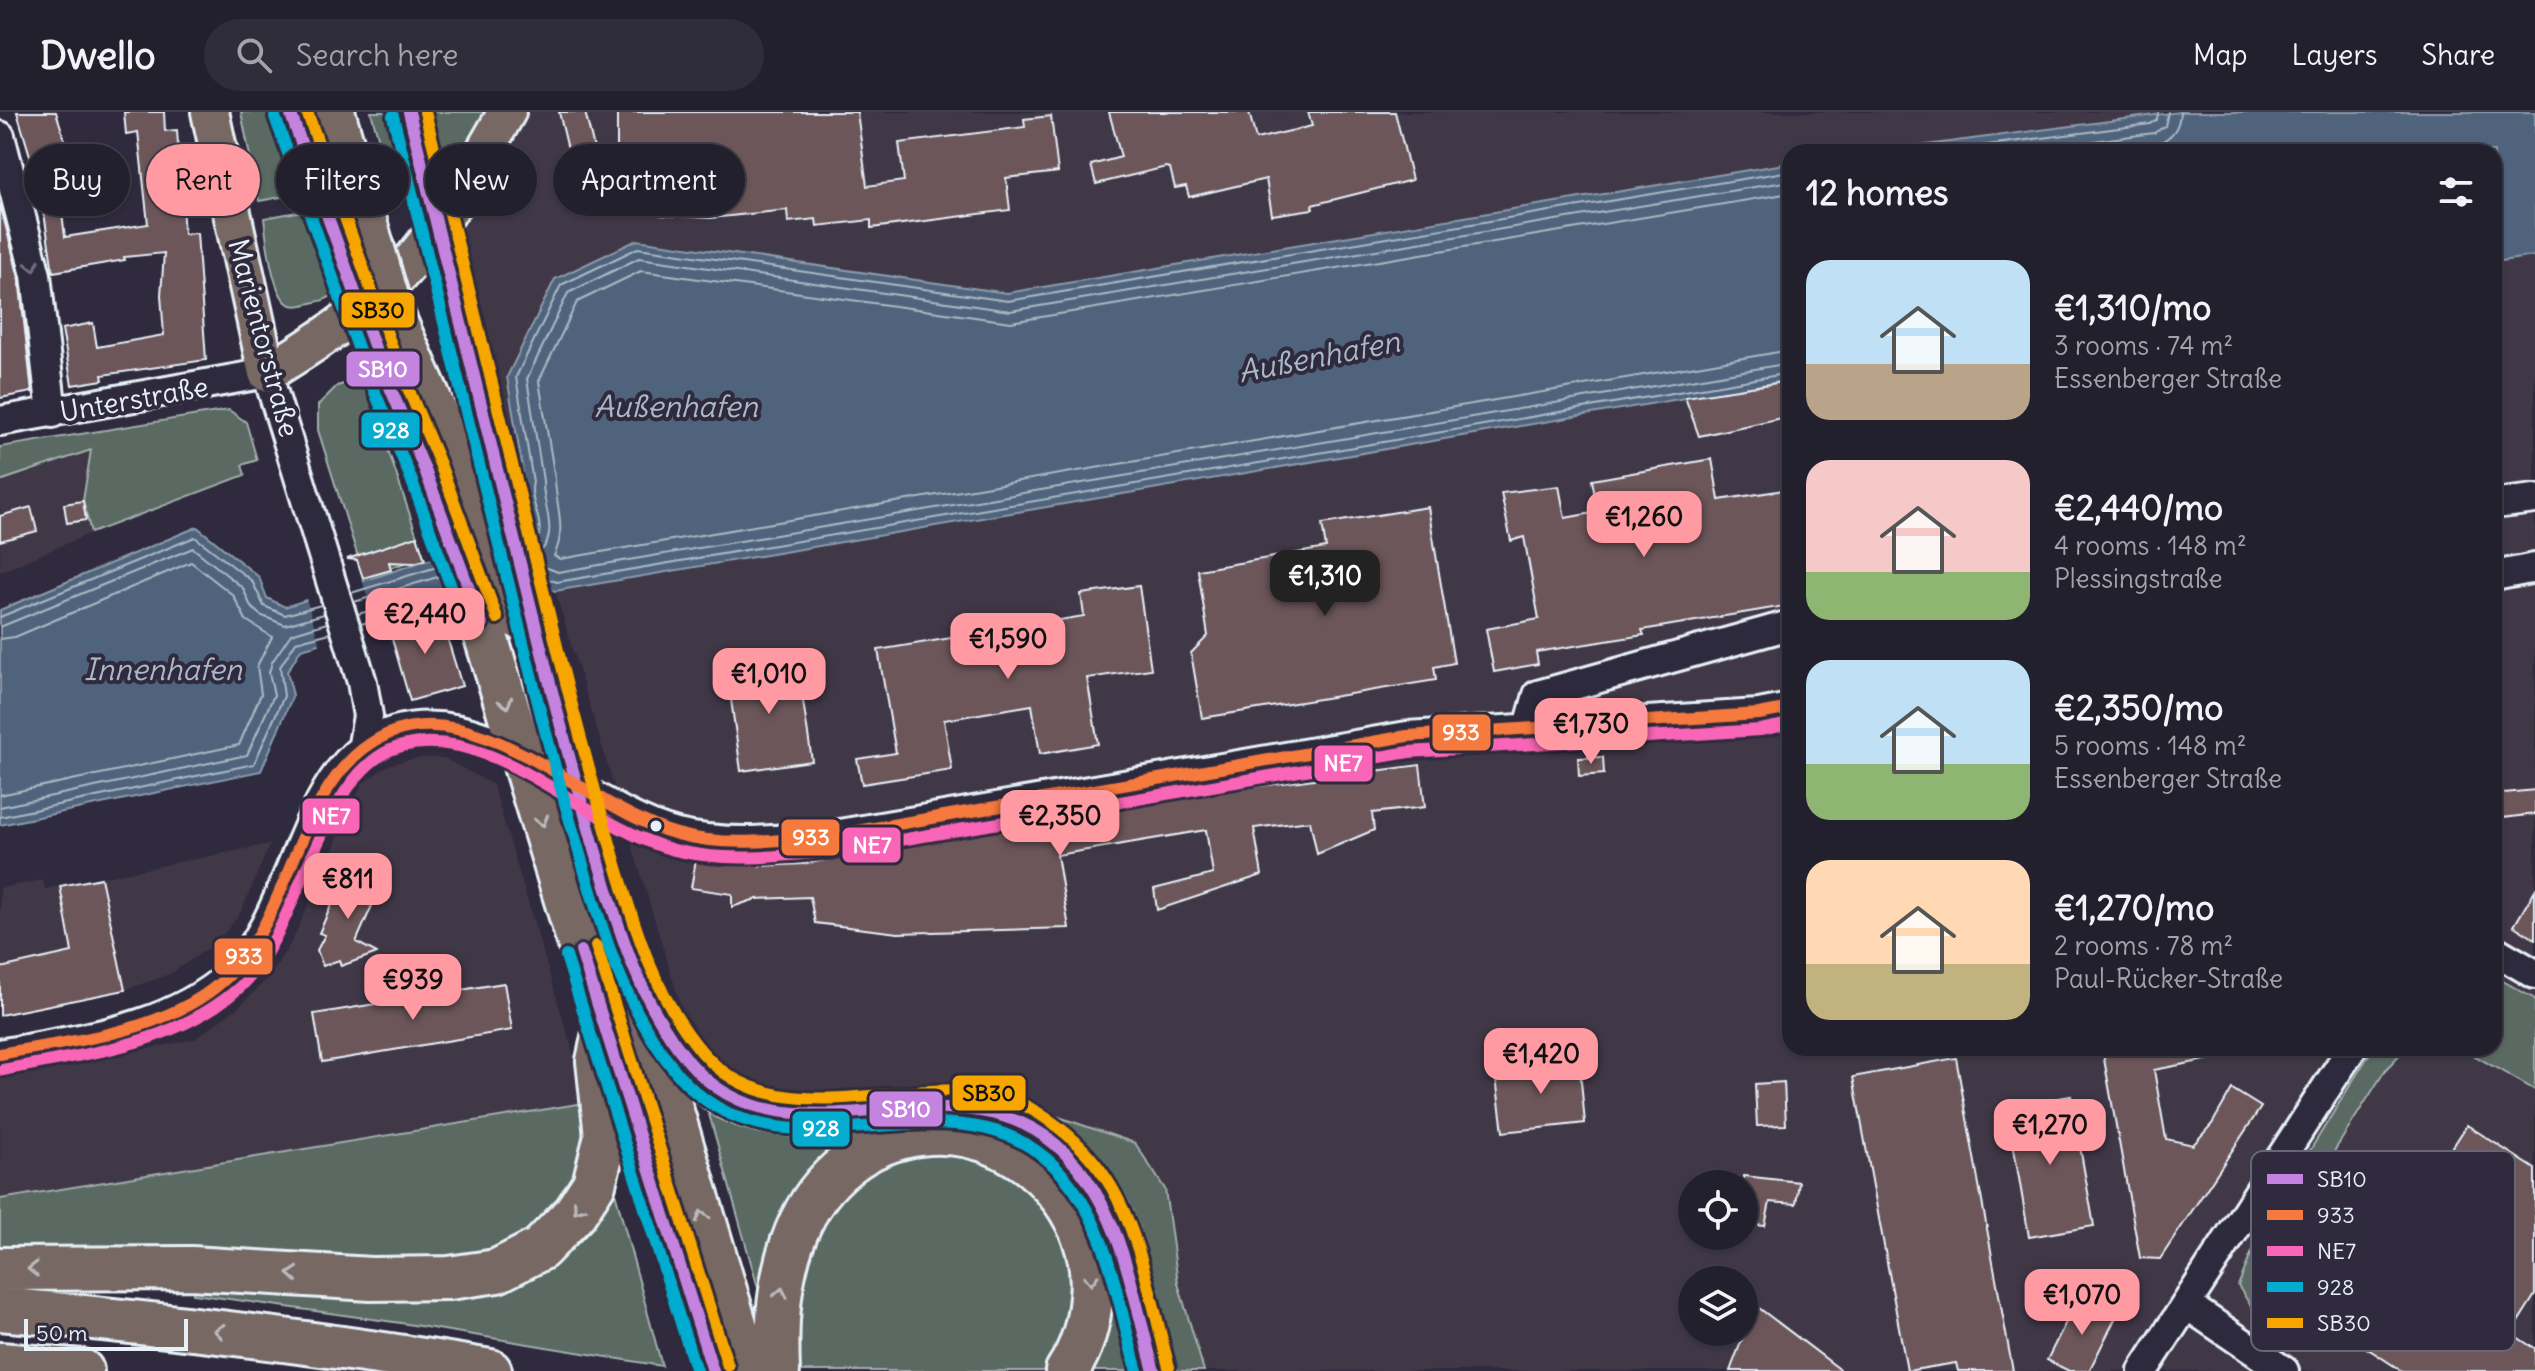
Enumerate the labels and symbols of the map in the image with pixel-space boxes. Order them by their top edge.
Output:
street label: Marientorstraße [220,235,308,441]
one-way arrow [24,259,41,273]
line badge: SB30 [340,291,416,329]
text: SB30 [351,296,405,324]
water label: Außenhafen [1235,322,1403,390]
line badge: SB10 [345,350,421,388]
text: SB10 [358,355,408,383]
street label: Unterstraße [57,368,211,430]
water label: Außenhafen [594,387,758,425]
line badge: 928 [360,411,421,449]
text: 928 [372,416,410,444]
pin: €1,260 [1579,491,1709,559]
pin: €1,310 [1260,550,1390,618]
pin: €2,440 [360,588,490,656]
pin: €1,590 [943,613,1073,681]
pin: €1,010 [704,648,834,716]
water label: Innenhafen [84,650,243,688]
one-way arrow [497,695,513,709]
pin: €1,730 [1526,698,1656,766]
line badge: 933 [1431,713,1492,752]
text: 933 [1442,718,1480,746]
line badge: NE7 [1313,744,1374,783]
text: NE7 [1324,749,1363,777]
pin: €2,350 [995,790,1125,858]
line badge: NE7 [301,797,361,835]
text: NE7 [312,802,351,830]
one-way arrow [533,814,549,827]
unlabelled marker [648,818,664,834]
line badge: 933 [780,818,841,857]
text: 933 [792,823,830,851]
line badge: NE7 [841,826,902,864]
text: NE7 [853,831,892,859]
pin: €811 [301,853,395,921]
line badge: 933 [213,937,274,976]
text: 933 [225,942,263,970]
pin: €939 [366,954,460,1022]
pin: €1,420 [1476,1028,1606,1096]
line badge: SB30 [951,1074,1027,1112]
text: SB30 [962,1079,1016,1107]
line badge: SB10 [868,1090,944,1128]
text: SB10 [881,1095,931,1123]
pin: €1,270 [1985,1099,2115,1167]
line badge: 928 [791,1110,851,1148]
text: 928 [802,1114,840,1142]
legend [2251,1151,2515,1351]
text: SB10 [2317,1165,2367,1193]
one-way arrow [573,1199,588,1213]
text: 933 [2317,1201,2355,1229]
one-way arrow [695,1210,711,1223]
text: NE7 [2317,1237,2356,1265]
one-way arrow [26,1260,39,1278]
one-way arrow [286,1266,299,1283]
pin: €1,070 [2017,1269,2147,1337]
text: 928 [2317,1273,2354,1301]
one-way arrow [1083,1274,1100,1287]
one-way arrow [772,1287,789,1300]
text: SB30 [2317,1309,2371,1337]
scale bar [24,1315,188,1351]
one-way arrow [212,1322,225,1339]

